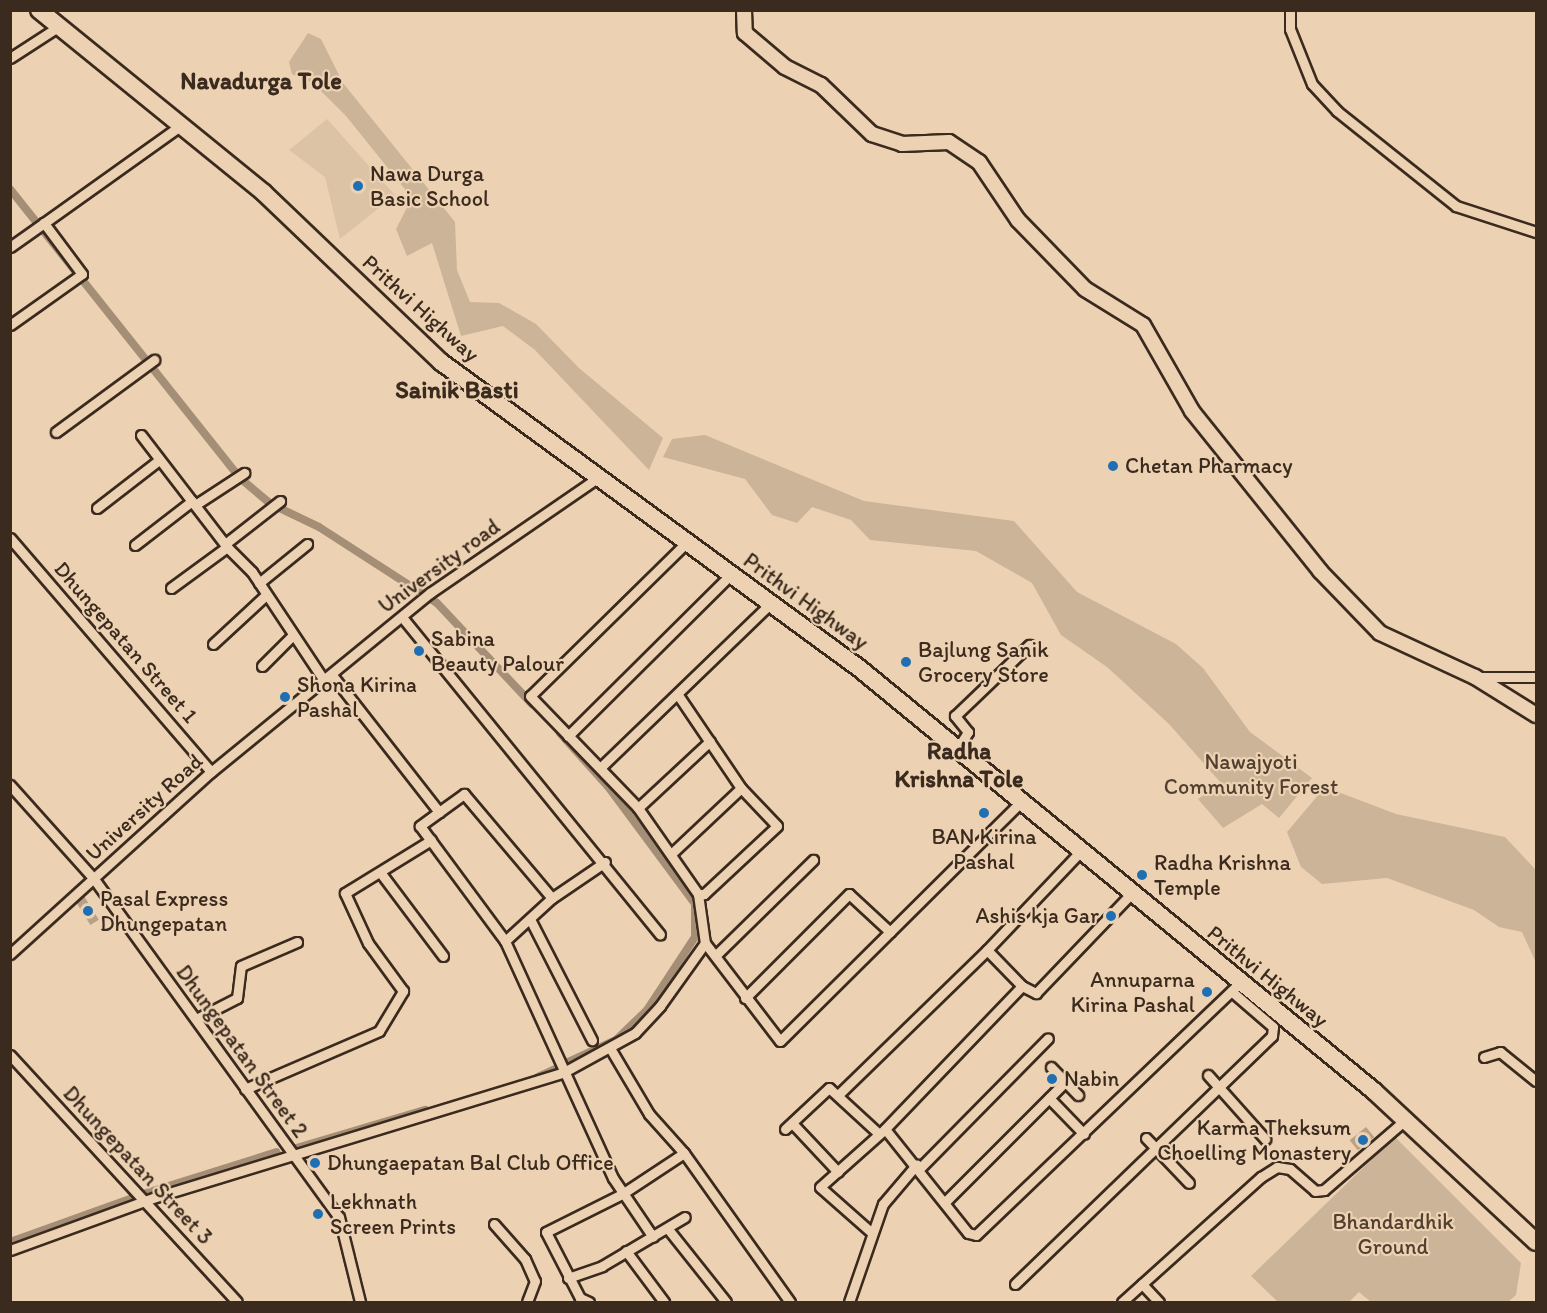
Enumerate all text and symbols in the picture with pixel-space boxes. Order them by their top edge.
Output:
district label: Navadurga Tole [182,67,340,95]
place label: Nawa Durga Basic School [370,160,489,212]
marker: Nawa Durga Basic School [351,179,365,193]
street label: Prithvi Highway [357,249,485,367]
district label: Sainik Basti [395,376,519,404]
place label: Chetan Pharmacy [1125,453,1292,479]
marker: Chetan Pharmacy [1106,459,1120,473]
street label: University road [373,513,505,619]
street label: Prithvi Highway [739,547,873,655]
street label: Dhungepatan Street 1 [49,556,203,728]
place label: Sabina Beauty Palour [431,625,564,676]
place label: Bajlung Sanik Grocery Store [918,636,1049,688]
marker: Sabina Beauty Palour [412,644,426,658]
marker: Bajlung Sanik Grocery Store [899,655,913,669]
place label: Shona Kirina Pashal [297,671,417,722]
marker: Shona Kirina Pashal [278,690,292,704]
district label: Radha Krishna Tole [896,737,1022,793]
street label: University Road [80,748,208,866]
park label: Nawajyoti Community Forest [1164,748,1338,800]
marker: BAN Kirina Pashal [977,806,991,820]
place label: BAN Kirina Pashal [931,823,1037,874]
place label: Radha Krishna Temple [1154,849,1291,900]
marker: Radha Krishna Temple [1135,868,1149,882]
place label: Pasal Express Dhungepatan [100,885,227,936]
place label: Ashis kja Gar [975,903,1099,929]
marker: Pasal Express Dhungepatan [81,904,95,918]
marker: Ashis kja Gar [1104,909,1118,923]
street label: Prithvi Highway [1203,919,1333,1033]
street label: Dhungepatan Street 2 [171,960,313,1142]
place label: Annuparna Kirina Pashal [1071,966,1195,1017]
marker: Annuparna Kirina Pashal [1200,985,1214,999]
place label: Nabin [1064,1066,1119,1092]
marker: Nabin [1045,1072,1059,1086]
street label: Dhungepatan Street 3 [58,1080,218,1250]
place label: Karma Theksum Choelling Monastery [1157,1114,1351,1166]
marker: Karma Theksum Choelling Monastery [1356,1133,1370,1147]
place label: Dhungaepatan Bal Club Office [327,1150,614,1176]
marker: Dhungaepatan Bal Club Office [308,1156,322,1170]
place label: Lekhnath Screen Prints [330,1188,456,1240]
marker: Lekhnath Screen Prints [311,1207,325,1221]
park label: Bhandardhik Ground [1332,1208,1454,1260]

